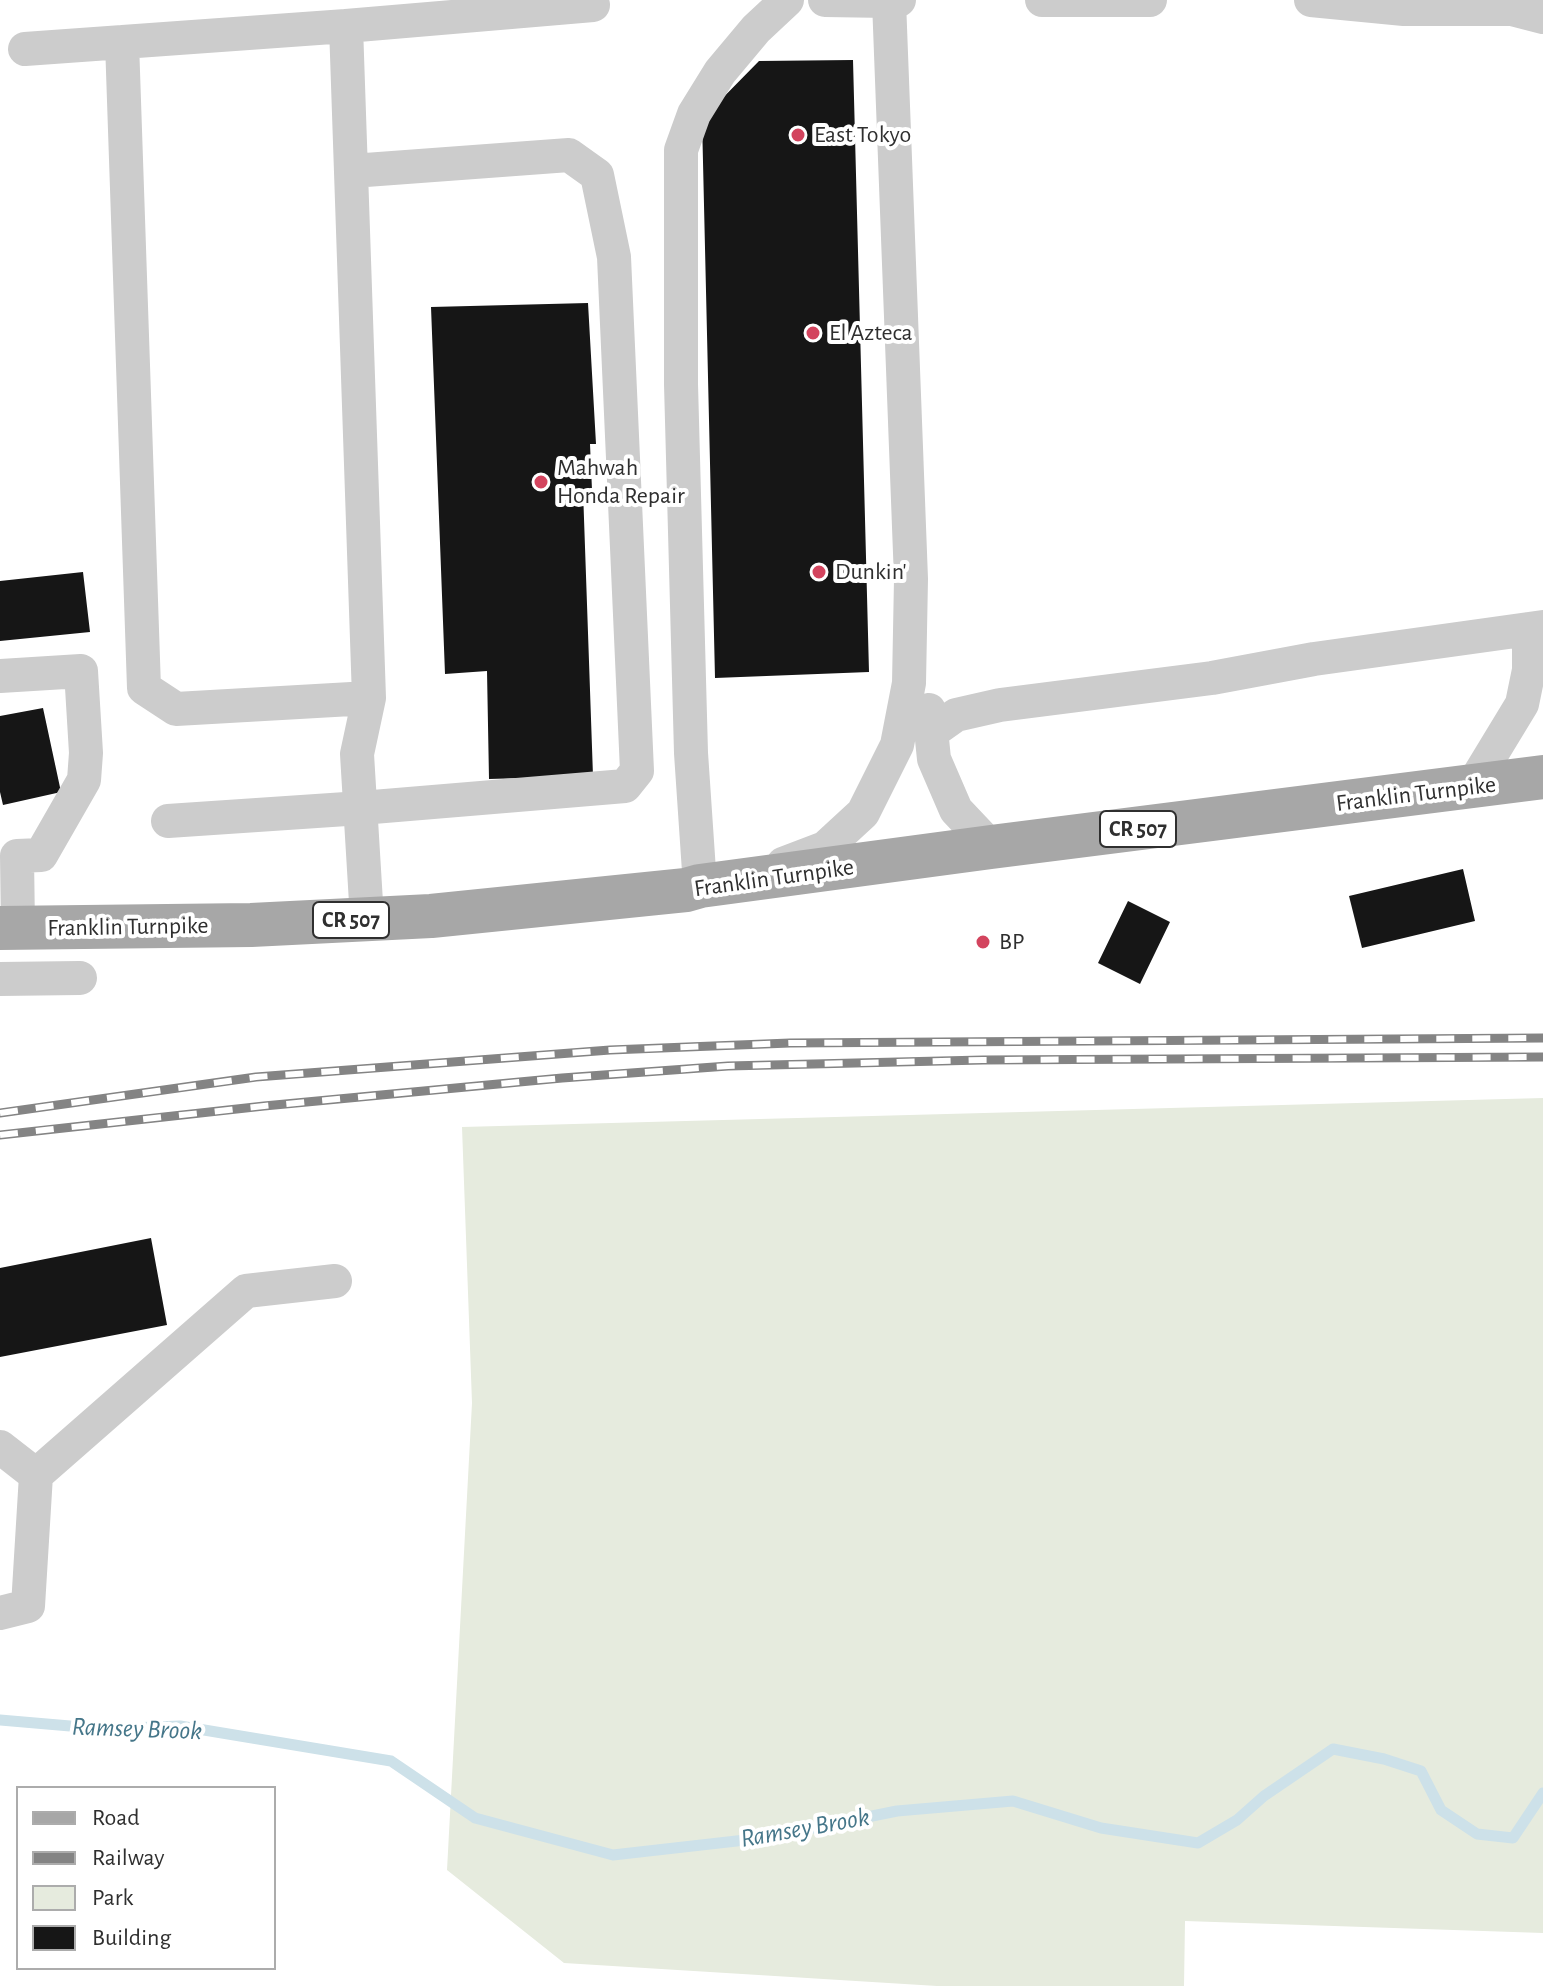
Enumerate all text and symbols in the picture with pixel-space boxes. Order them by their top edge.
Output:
place label: East Tokyo [814,121,911,149]
marker: East Tokyo [789,126,807,144]
place label: El Azteca [829,319,913,347]
marker: El Azteca [804,324,822,342]
place label: Mahwah Honda Repair [557,454,685,510]
marker: Mahwah Honda Repair [532,473,550,491]
place label: Dunkin' [835,558,906,586]
marker: Dunkin' [810,563,828,581]
street label: Franklin Turnpike [1334,770,1498,818]
road number: CR 507 [1100,811,1176,847]
street label: Franklin Turnpike [692,853,856,903]
road number: CR 507 [313,902,389,938]
street label: Franklin Turnpike [47,911,209,943]
place label: BP [999,928,1024,956]
marker: BP [974,933,992,951]
water label: Ramsey Brook [71,1711,203,1747]
legend [16,1786,276,1970]
water label: Ramsey Brook [738,1801,872,1855]
text: Road [92,1806,140,1830]
text: Railway [92,1846,164,1870]
text: Park [92,1886,133,1910]
text: Building [92,1926,171,1950]

